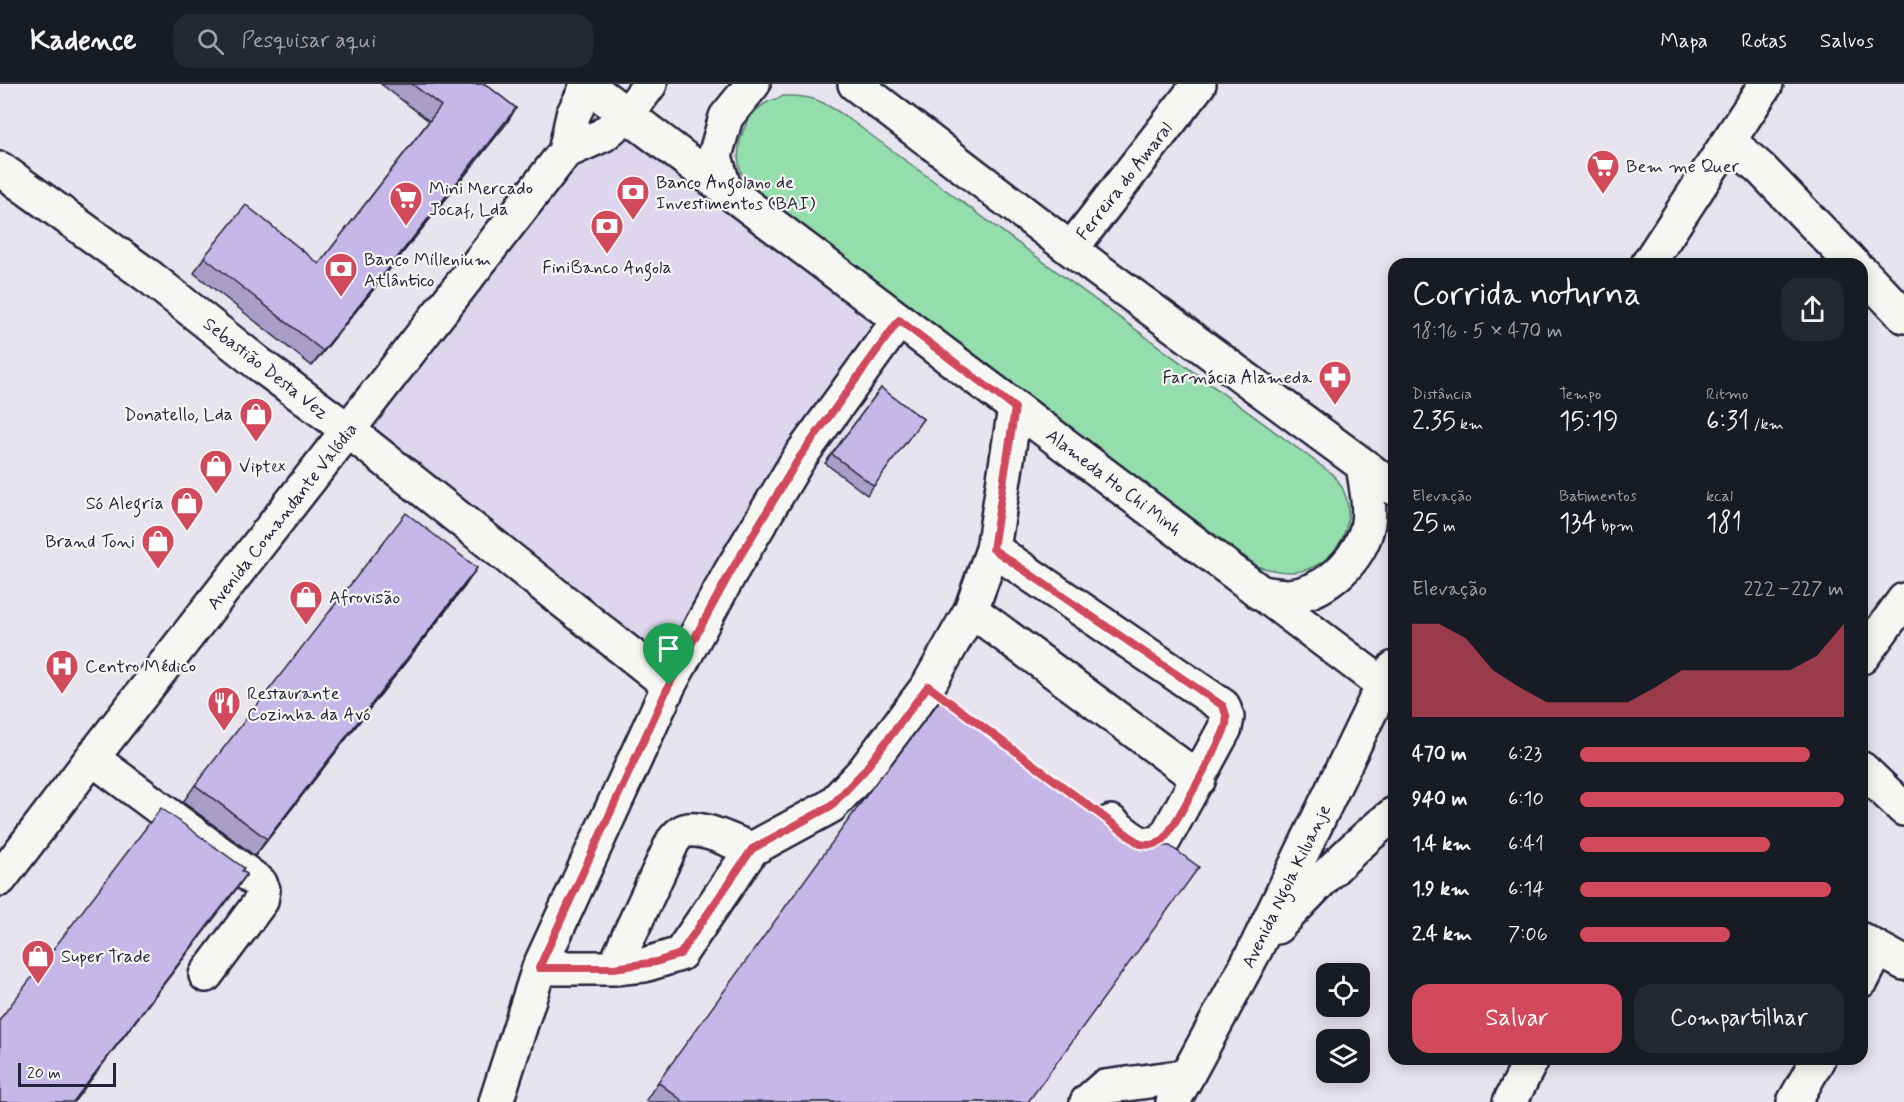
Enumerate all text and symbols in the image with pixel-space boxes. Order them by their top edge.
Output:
search box [173,14,593,68]
text: Kadence [30,23,137,60]
icon: search [194,25,227,58]
text: Pesquisar aqui [242,27,376,55]
text: Mapa [1660,27,1708,55]
text: Rotas [1741,27,1787,55]
text: Salvos [1820,27,1874,55]
street label: Ferreira do Amaral [1071,118,1178,246]
supermarket icon: Bem me Quer [1585,148,1621,195]
place label: Bem me Quer [1626,155,1740,179]
place label: Banco Angolano de Investimentos (BAI) [656,171,816,216]
bank icon: Banco Angolano de Investimentos (BAI) [615,174,651,221]
place label: Mini Mercado Jocaf, Lda [429,177,533,222]
supermarket icon: Mini Mercado Jocaf, Lda [388,180,424,227]
bank icon: FiniBanco Angola [589,208,625,255]
place label: Banco Millenium Atlântico [364,248,491,293]
bank icon: Banco Millenium Atlântico [323,251,359,298]
place label: FiniBanco Angola [542,256,672,282]
text: Corrida noturna [1412,273,1641,317]
button: share [1781,278,1844,341]
street label: Sebastião Desta Vez [198,312,333,425]
text: 18:16 · 5 × 470 m [1412,318,1563,345]
pharmacy icon: Farmácia Alameda [1317,359,1353,406]
place label: Farmácia Alameda [1162,366,1312,390]
text: Distância [1412,384,1472,405]
text: Tempo [1559,384,1601,405]
text: Ritmo [1706,384,1748,405]
shop icon: Donatello, Lda [238,396,274,443]
place label: Donatello, Lda [124,403,233,427]
text: 2.35 [1412,405,1456,439]
text: 15:19 [1559,405,1619,439]
text: 6:31 [1706,405,1749,439]
text: km [1456,414,1483,435]
text: /km [1749,414,1784,435]
street label: Avenida Comandante Valódia [202,418,363,615]
street label: Alameda Ho Chi Minh [1041,424,1186,542]
shop icon: Viptex [198,448,234,495]
place label: Viptex [239,455,286,479]
shop icon: Só Alegria [169,485,205,532]
text: Elevação [1412,486,1472,507]
text: Batimentos [1559,486,1637,507]
text: kcal [1706,486,1733,507]
place label: Só Alegria [86,492,164,518]
text: 25 [1412,507,1439,541]
text: 134 [1559,507,1597,541]
text: 181 [1706,507,1742,541]
text: m [1439,516,1456,537]
text: bpm [1597,516,1633,537]
shop icon: Brand Toni [140,523,176,570]
place label: Brand Toni [45,530,135,554]
text: Elevação [1412,576,1487,603]
text: 222–227 m [1743,576,1844,603]
shop icon: Afrovisão [288,579,324,626]
place label: Afrovisão [329,586,400,610]
pin [643,623,694,685]
icon: arrive [652,632,685,665]
hospital icon: Centro Médico [44,648,80,695]
place label: Centro Médico [85,655,196,679]
place label: Restaurante Cozinha da Avó [247,682,371,727]
restaurant icon: Restaurante Cozinha da Avó [206,685,242,732]
text: 470 m [1412,741,1467,768]
text: 6:23 [1508,741,1542,768]
text: 940 m [1412,786,1467,813]
text: 6:10 [1508,786,1544,813]
street label: Avenida Ngola Kiluanje [1237,801,1339,973]
text: 1.4 km [1412,831,1471,858]
text: 6:41 [1508,831,1544,858]
text: 1.9 km [1412,876,1470,903]
text: 6:14 [1508,876,1545,903]
text: 2.4 km [1412,921,1472,948]
text: 7:06 [1508,921,1548,948]
shop icon: Super Trade [20,938,56,985]
place label: Super Trade [61,945,151,969]
map controls [1316,963,1370,1083]
button: locate [1316,963,1370,1017]
button: Salvar [1412,984,1622,1053]
button: Compartilhar [1634,984,1844,1053]
button: layers [1316,1029,1370,1083]
scale bar [18,1060,116,1088]
text: 20 m [27,1063,61,1084]

